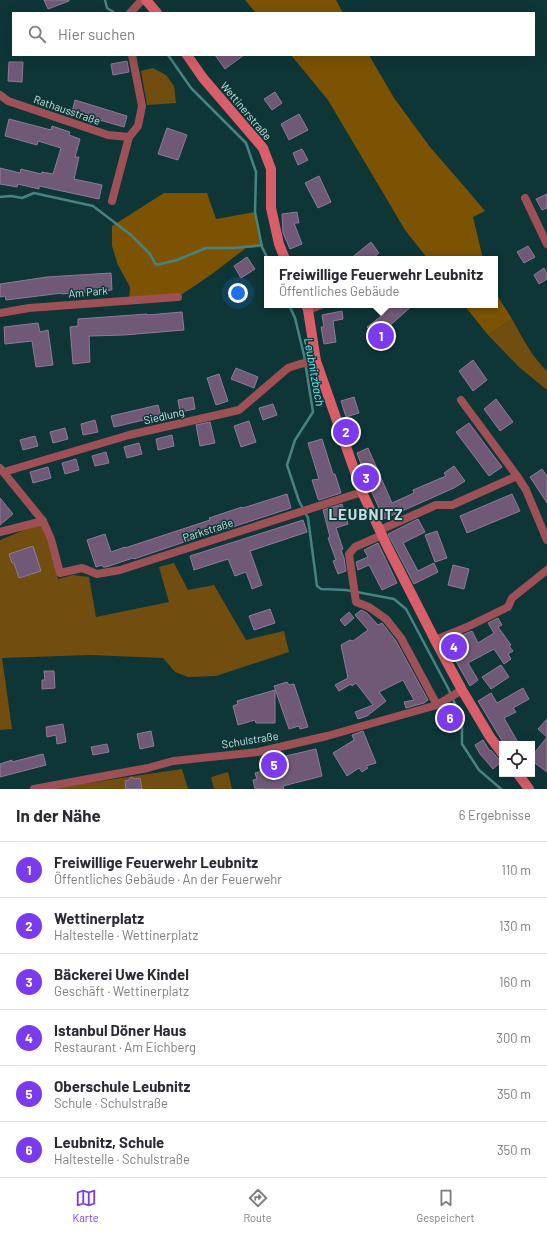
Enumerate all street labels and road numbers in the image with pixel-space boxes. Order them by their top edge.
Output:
street label: Wettinerstraße [218,79,275,143]
street label: Rathausstraße [32,92,102,127]
street label: Am Park [68,283,109,300]
street label: Siedlung [142,405,186,426]
street label: Parkstraße [181,515,235,544]
street label: Schulstraße [221,729,279,750]

